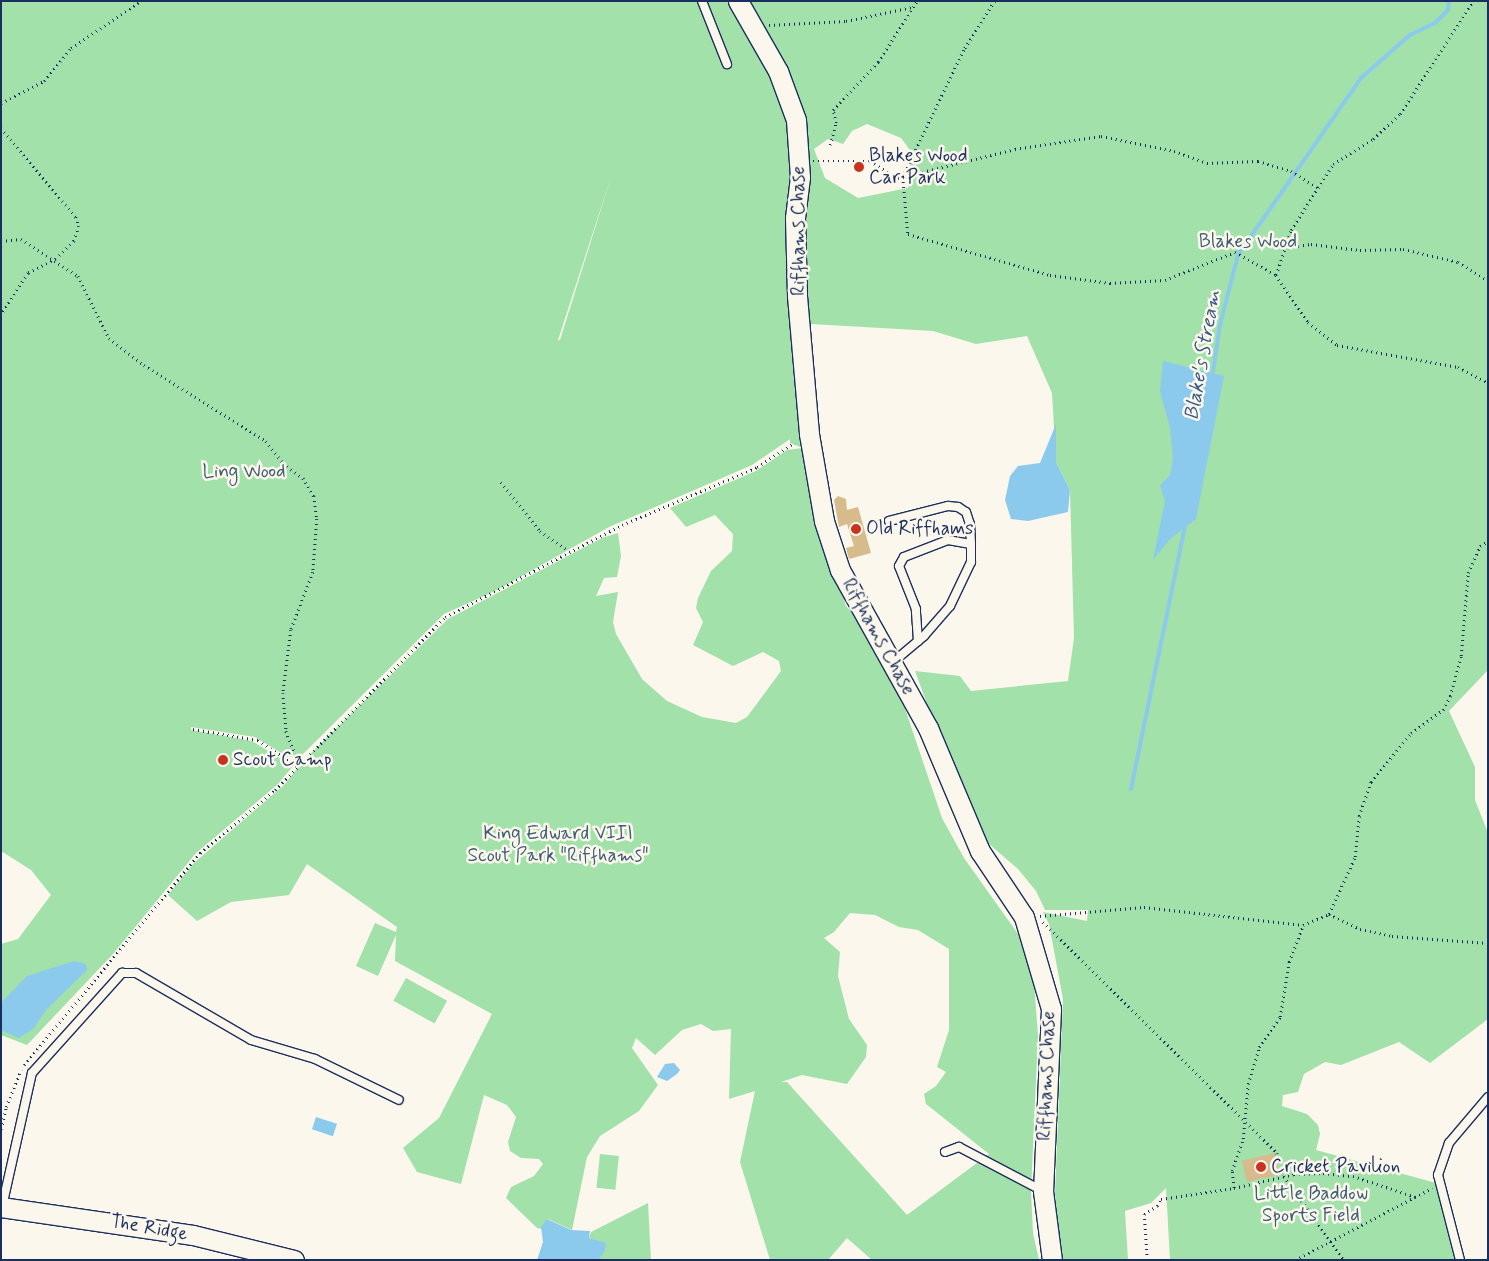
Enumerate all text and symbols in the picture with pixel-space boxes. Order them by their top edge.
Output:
place label: Blakes Wood Car Park [869,145,969,189]
marker: Blakes Wood Car Park [853,161,865,173]
street label: Riffhams Chase [788,166,810,296]
park label: Blakes Wood [1198,231,1298,253]
water label: Blake's Stream [1180,290,1226,420]
park label: Ling Wood [202,461,286,483]
place label: Old Riffhams [866,518,974,540]
marker: Old Riffhams [850,523,862,535]
street label: Riffhams Chase [837,575,919,699]
place label: Scout Camp [233,749,330,771]
marker: Scout Camp [217,754,229,766]
park label: King Edward VIII Scout Park "Riffhams" [469,823,647,867]
street label: Riffhams Chase [1033,1011,1061,1141]
place label: Cricket Pavilion [1271,1156,1398,1178]
marker: Cricket Pavilion [1255,1161,1267,1173]
park label: Little Baddow Sports Field [1253,1183,1369,1227]
street label: The Ridge [109,1210,189,1246]

